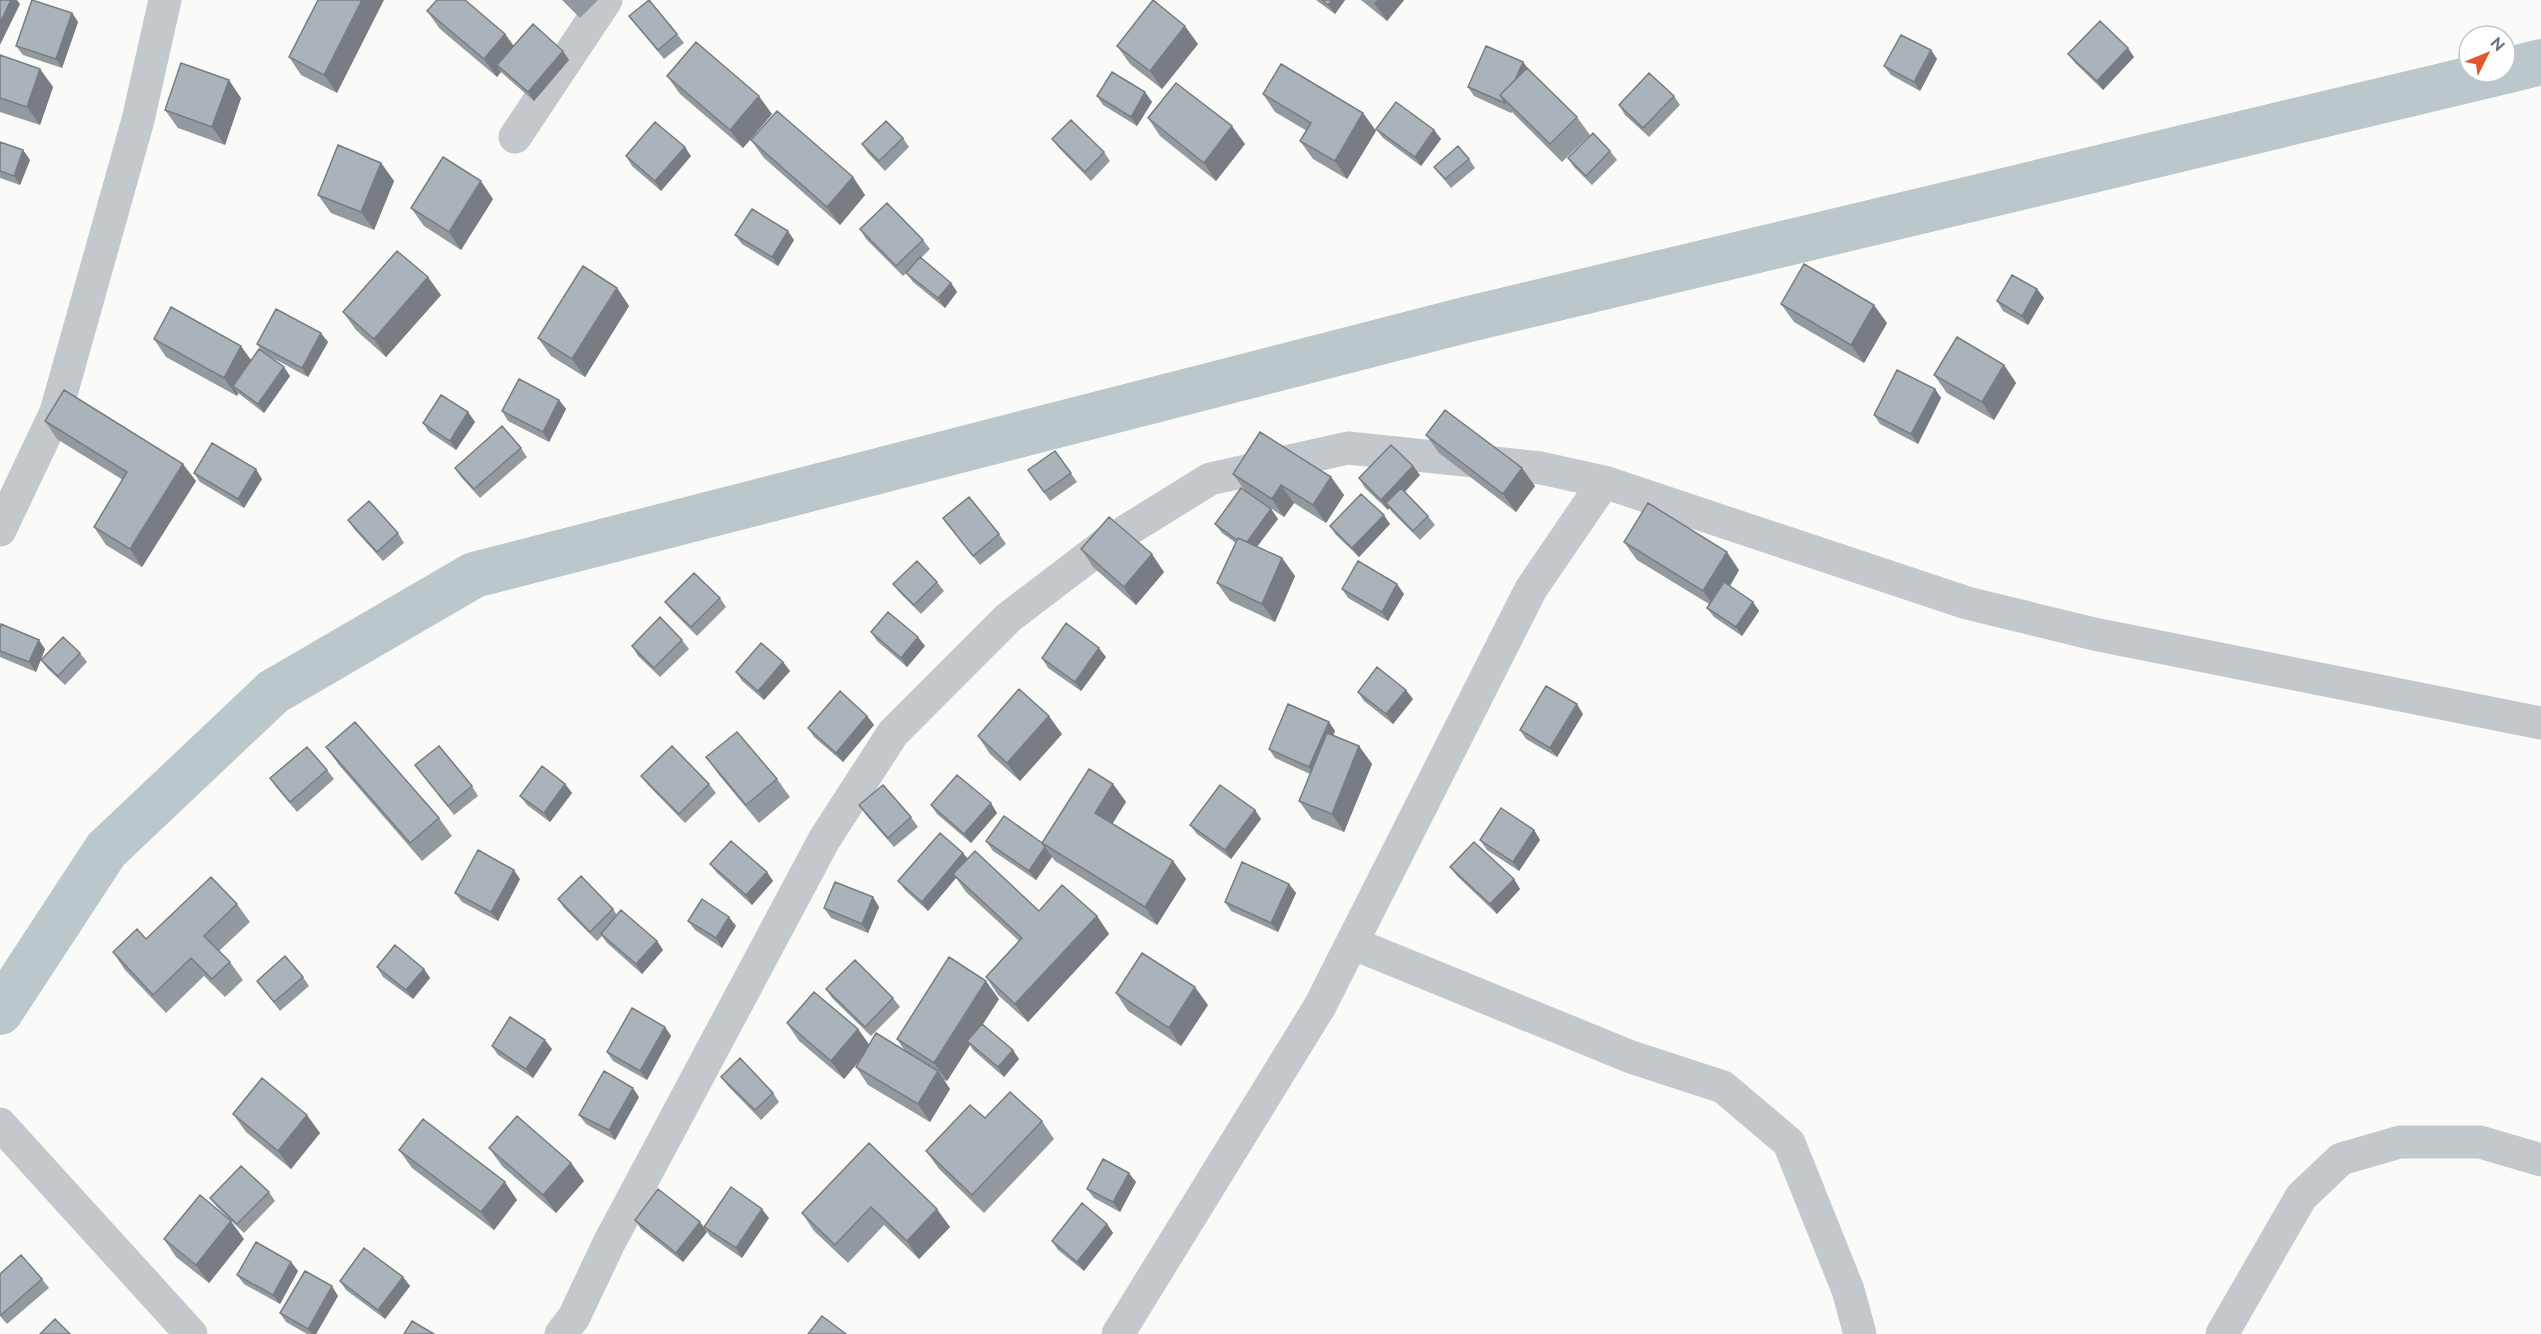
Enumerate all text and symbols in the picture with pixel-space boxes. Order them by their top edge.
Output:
north arrow [2457,24,2517,84]
text: N [2486,33,2509,55]

